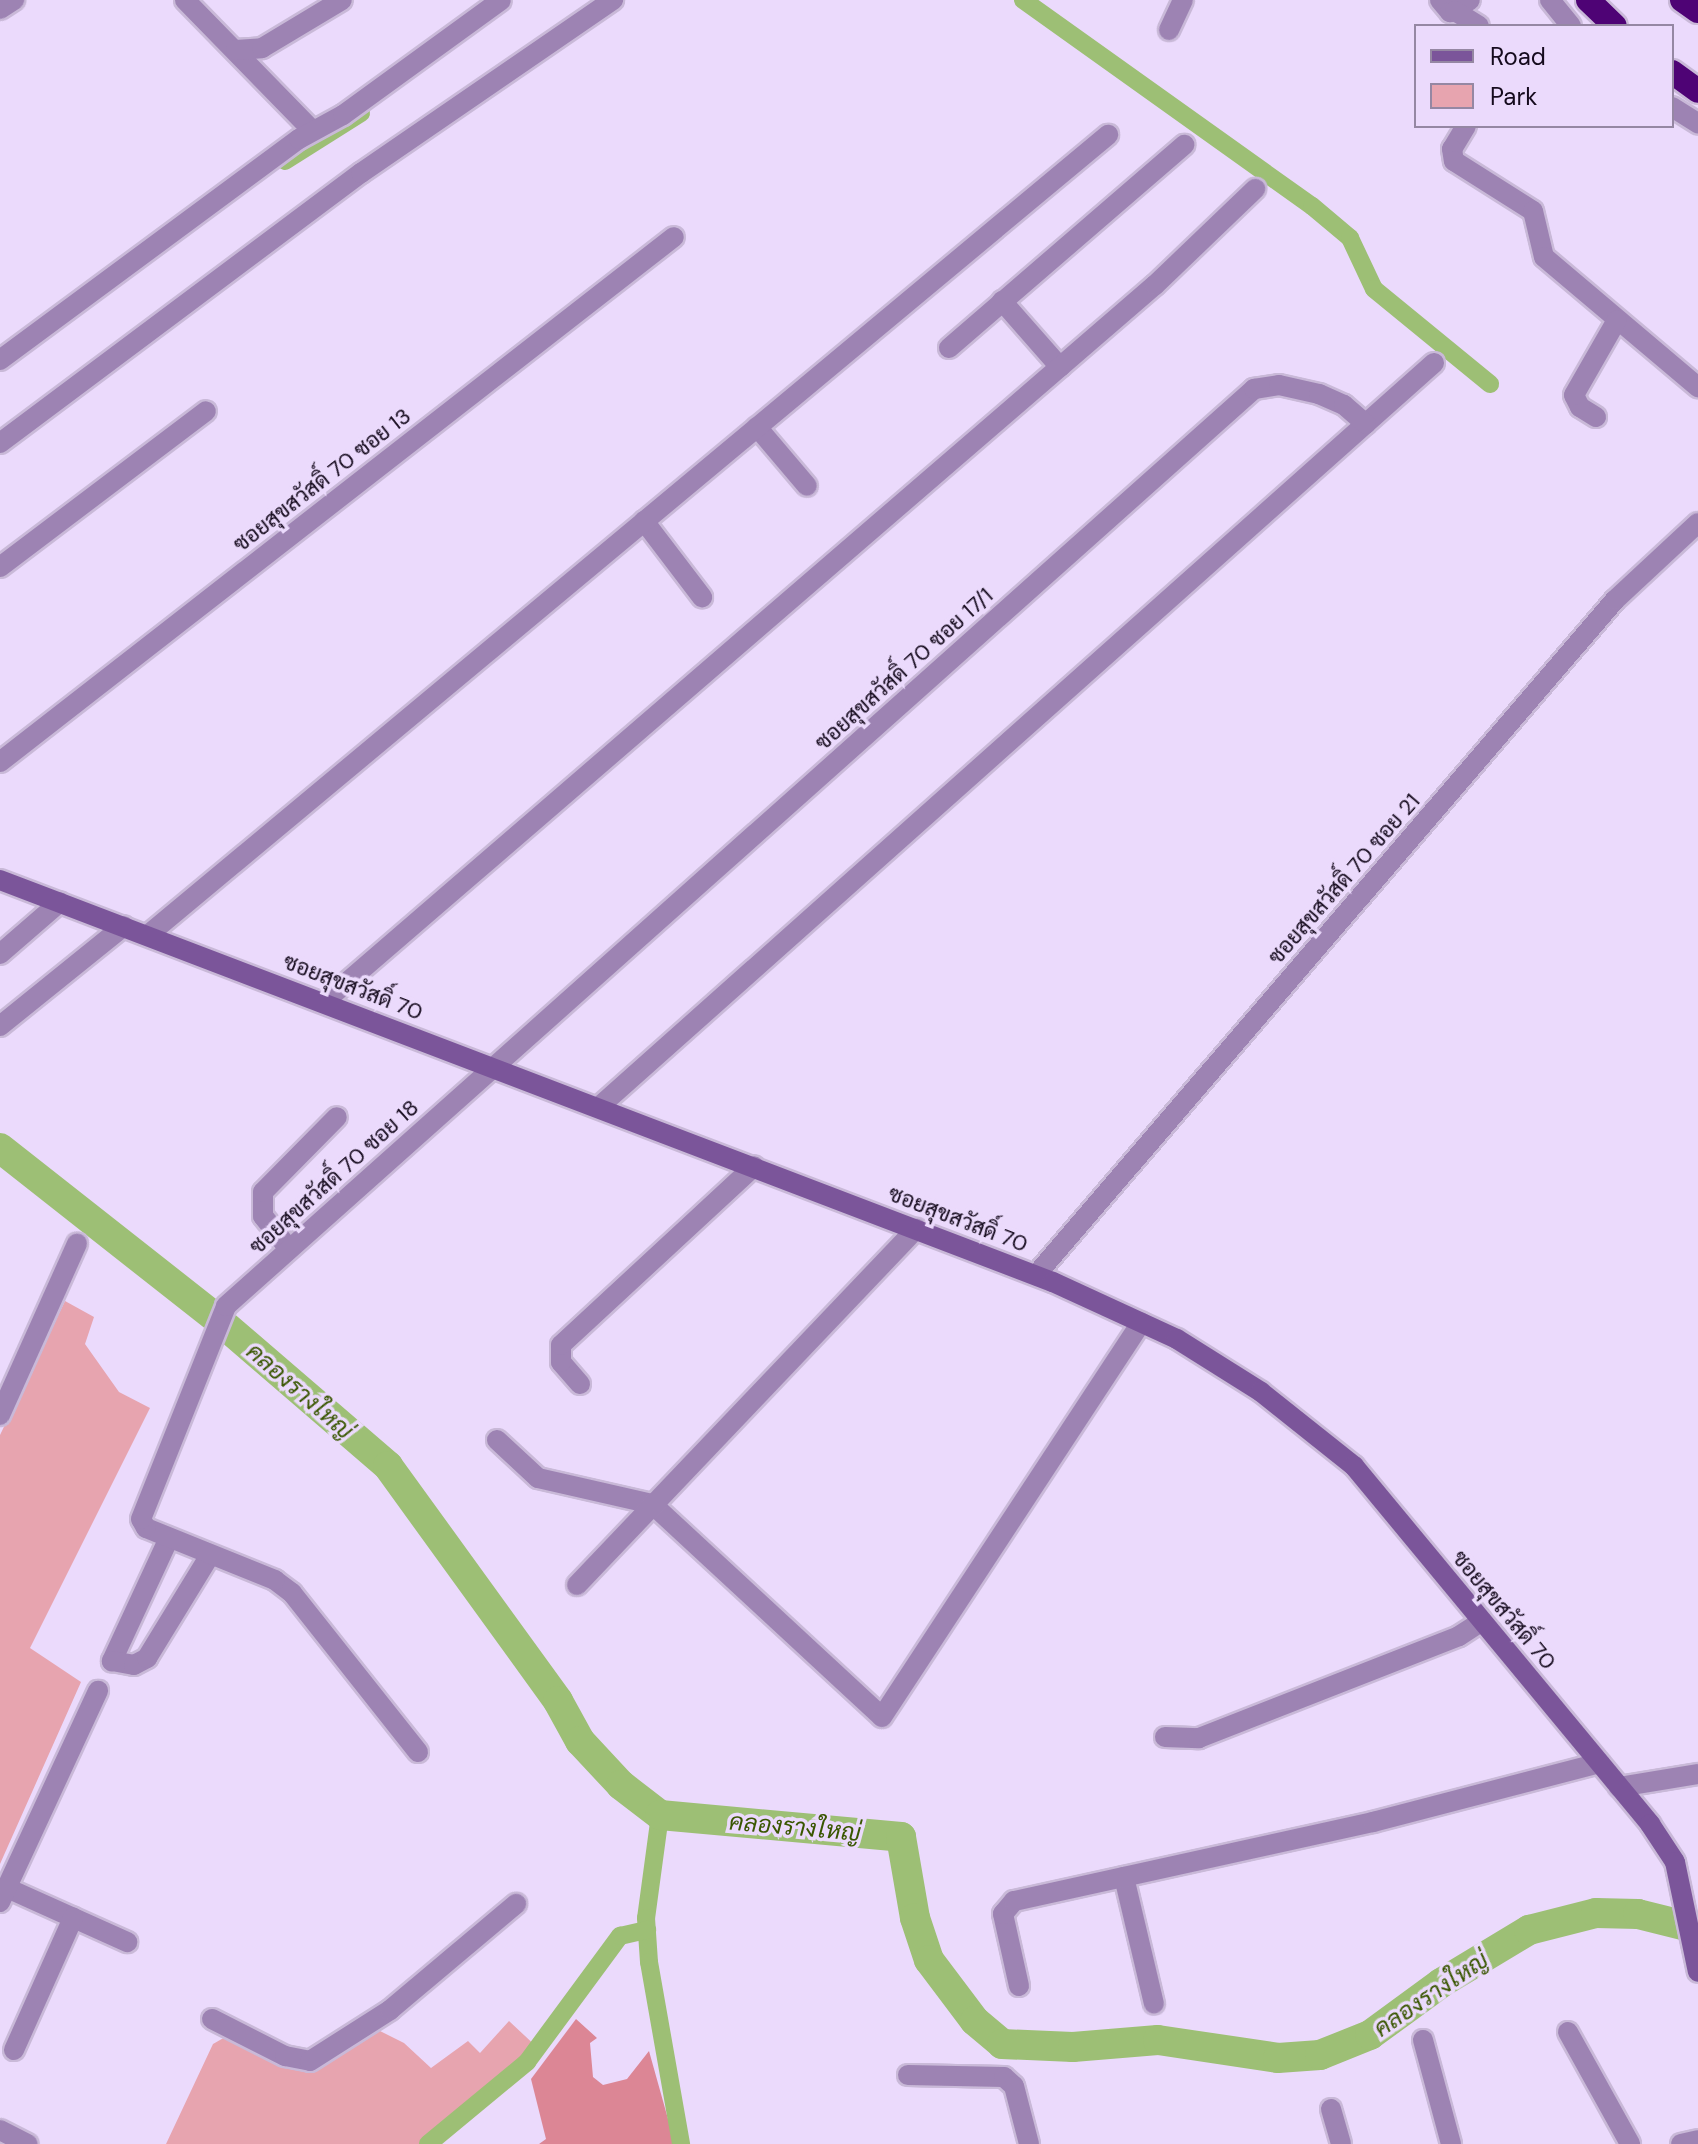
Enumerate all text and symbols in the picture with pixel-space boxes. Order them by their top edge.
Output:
legend [1414,24,1674,128]
text: Road [1490,41,1546,72]
text: Park [1490,81,1537,112]
street label: ซอยสุขสวัสดิ์ 70 ซอย 13 [228,403,416,557]
street label: ซอยสุขสวัสดิ์ 70 ซอย 17/1 [810,582,998,756]
street label: ซอยสุขสวัสดิ์ 70 ซอย 21 [1263,788,1425,970]
street label: ซอยสุขสวัสดิ์ 70 [280,948,426,1026]
street label: ซอยสุขสวัสดิ์ 70 ซอย 18 [244,1094,424,1260]
street label: ซอยสุขสวัสดิ์ 70 [885,1180,1031,1258]
water label: คลองรางใหญ่ [241,1337,359,1445]
street label: ซอยสุขสวัสดิ์ 70 [1447,1545,1561,1675]
water label: คลองรางใหญ่ [728,1807,862,1847]
water label: คลองรางใหญ่ [1368,1945,1494,2043]

